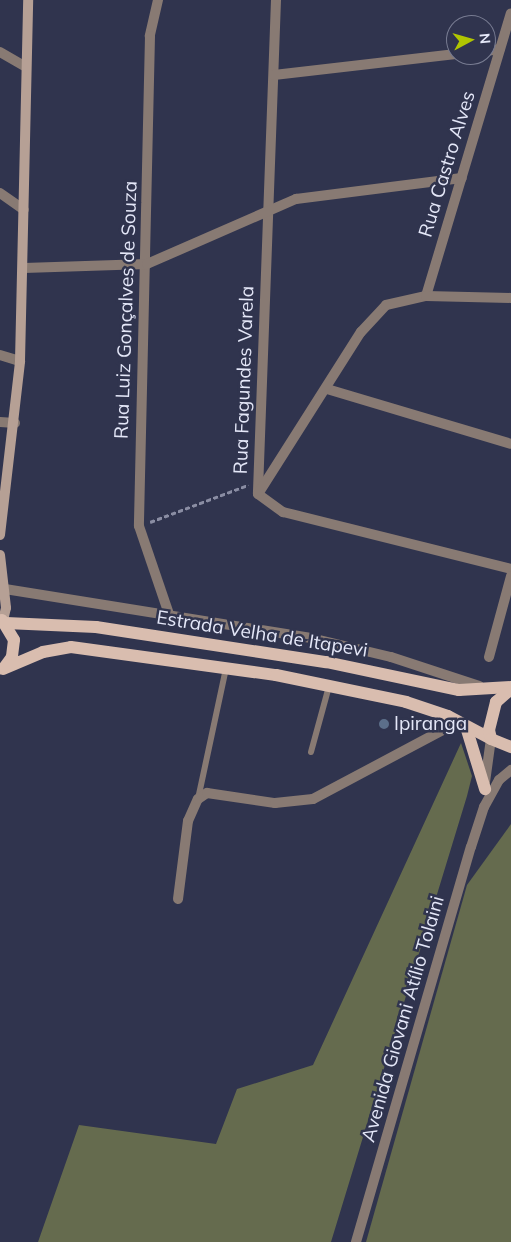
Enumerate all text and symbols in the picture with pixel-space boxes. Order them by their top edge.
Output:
north arrow [446,15,496,65]
text: N [475,32,494,45]
street label: Rua Castro Alves [414,88,480,240]
street label: Rua Luiz Gonçalves de Souza [110,181,142,439]
street label: Rua Fagundes Varela [229,285,259,475]
street label: Estrada Velha de Itapevi [155,606,369,662]
place label: Ipiranga [394,713,467,735]
marker: Ipiranga [378,718,390,730]
street label: Avenida Giovani Atílio Tolaini [357,893,449,1145]

